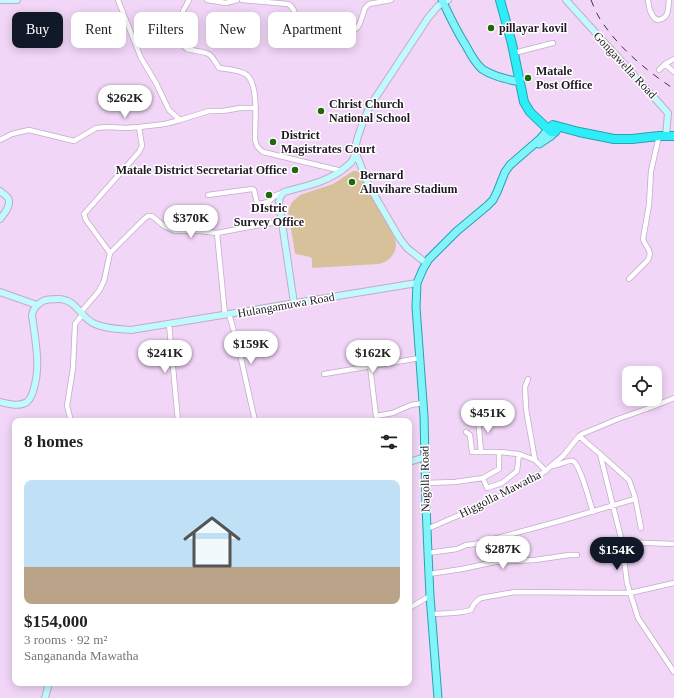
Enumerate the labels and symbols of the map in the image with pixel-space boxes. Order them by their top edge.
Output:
place label: pillayar kovil [499,21,568,35]
marker: pillayar kovil [486,23,496,33]
street label: Gongawella Road [590,29,660,101]
place label: Matale Post Office [536,64,593,92]
marker: Matale Post Office [523,73,533,83]
pin: $262K [97,85,153,119]
place label: Christ Church National School [329,97,411,125]
marker: Christ Church National School [316,106,326,116]
place label: District Magistrates Court [281,128,375,156]
marker: District Magistrates Court [268,137,278,147]
place label: Matale District Secretariat Office [116,163,288,177]
marker: Matale District Secretariat Office [290,165,300,175]
place label: Bernard Aluvihare Stadium [360,168,457,196]
marker: Bernard Aluvihare Stadium [347,177,357,187]
marker: DIstric Survey Office [264,190,274,200]
place label: DIstric Survey Office [234,201,305,229]
pin: $370K [163,205,219,239]
street label: Hulangamuwa Road [236,290,336,320]
pin: $159K [223,331,279,365]
pin: $241K [137,340,193,374]
pin: $162K [345,340,401,374]
pin: $451K [460,400,516,434]
street label: Nagolla Road [417,446,433,512]
street label: Higgolla Mawatha [457,467,544,521]
pin: $287K [475,536,531,570]
pin: $154K [589,537,645,571]

